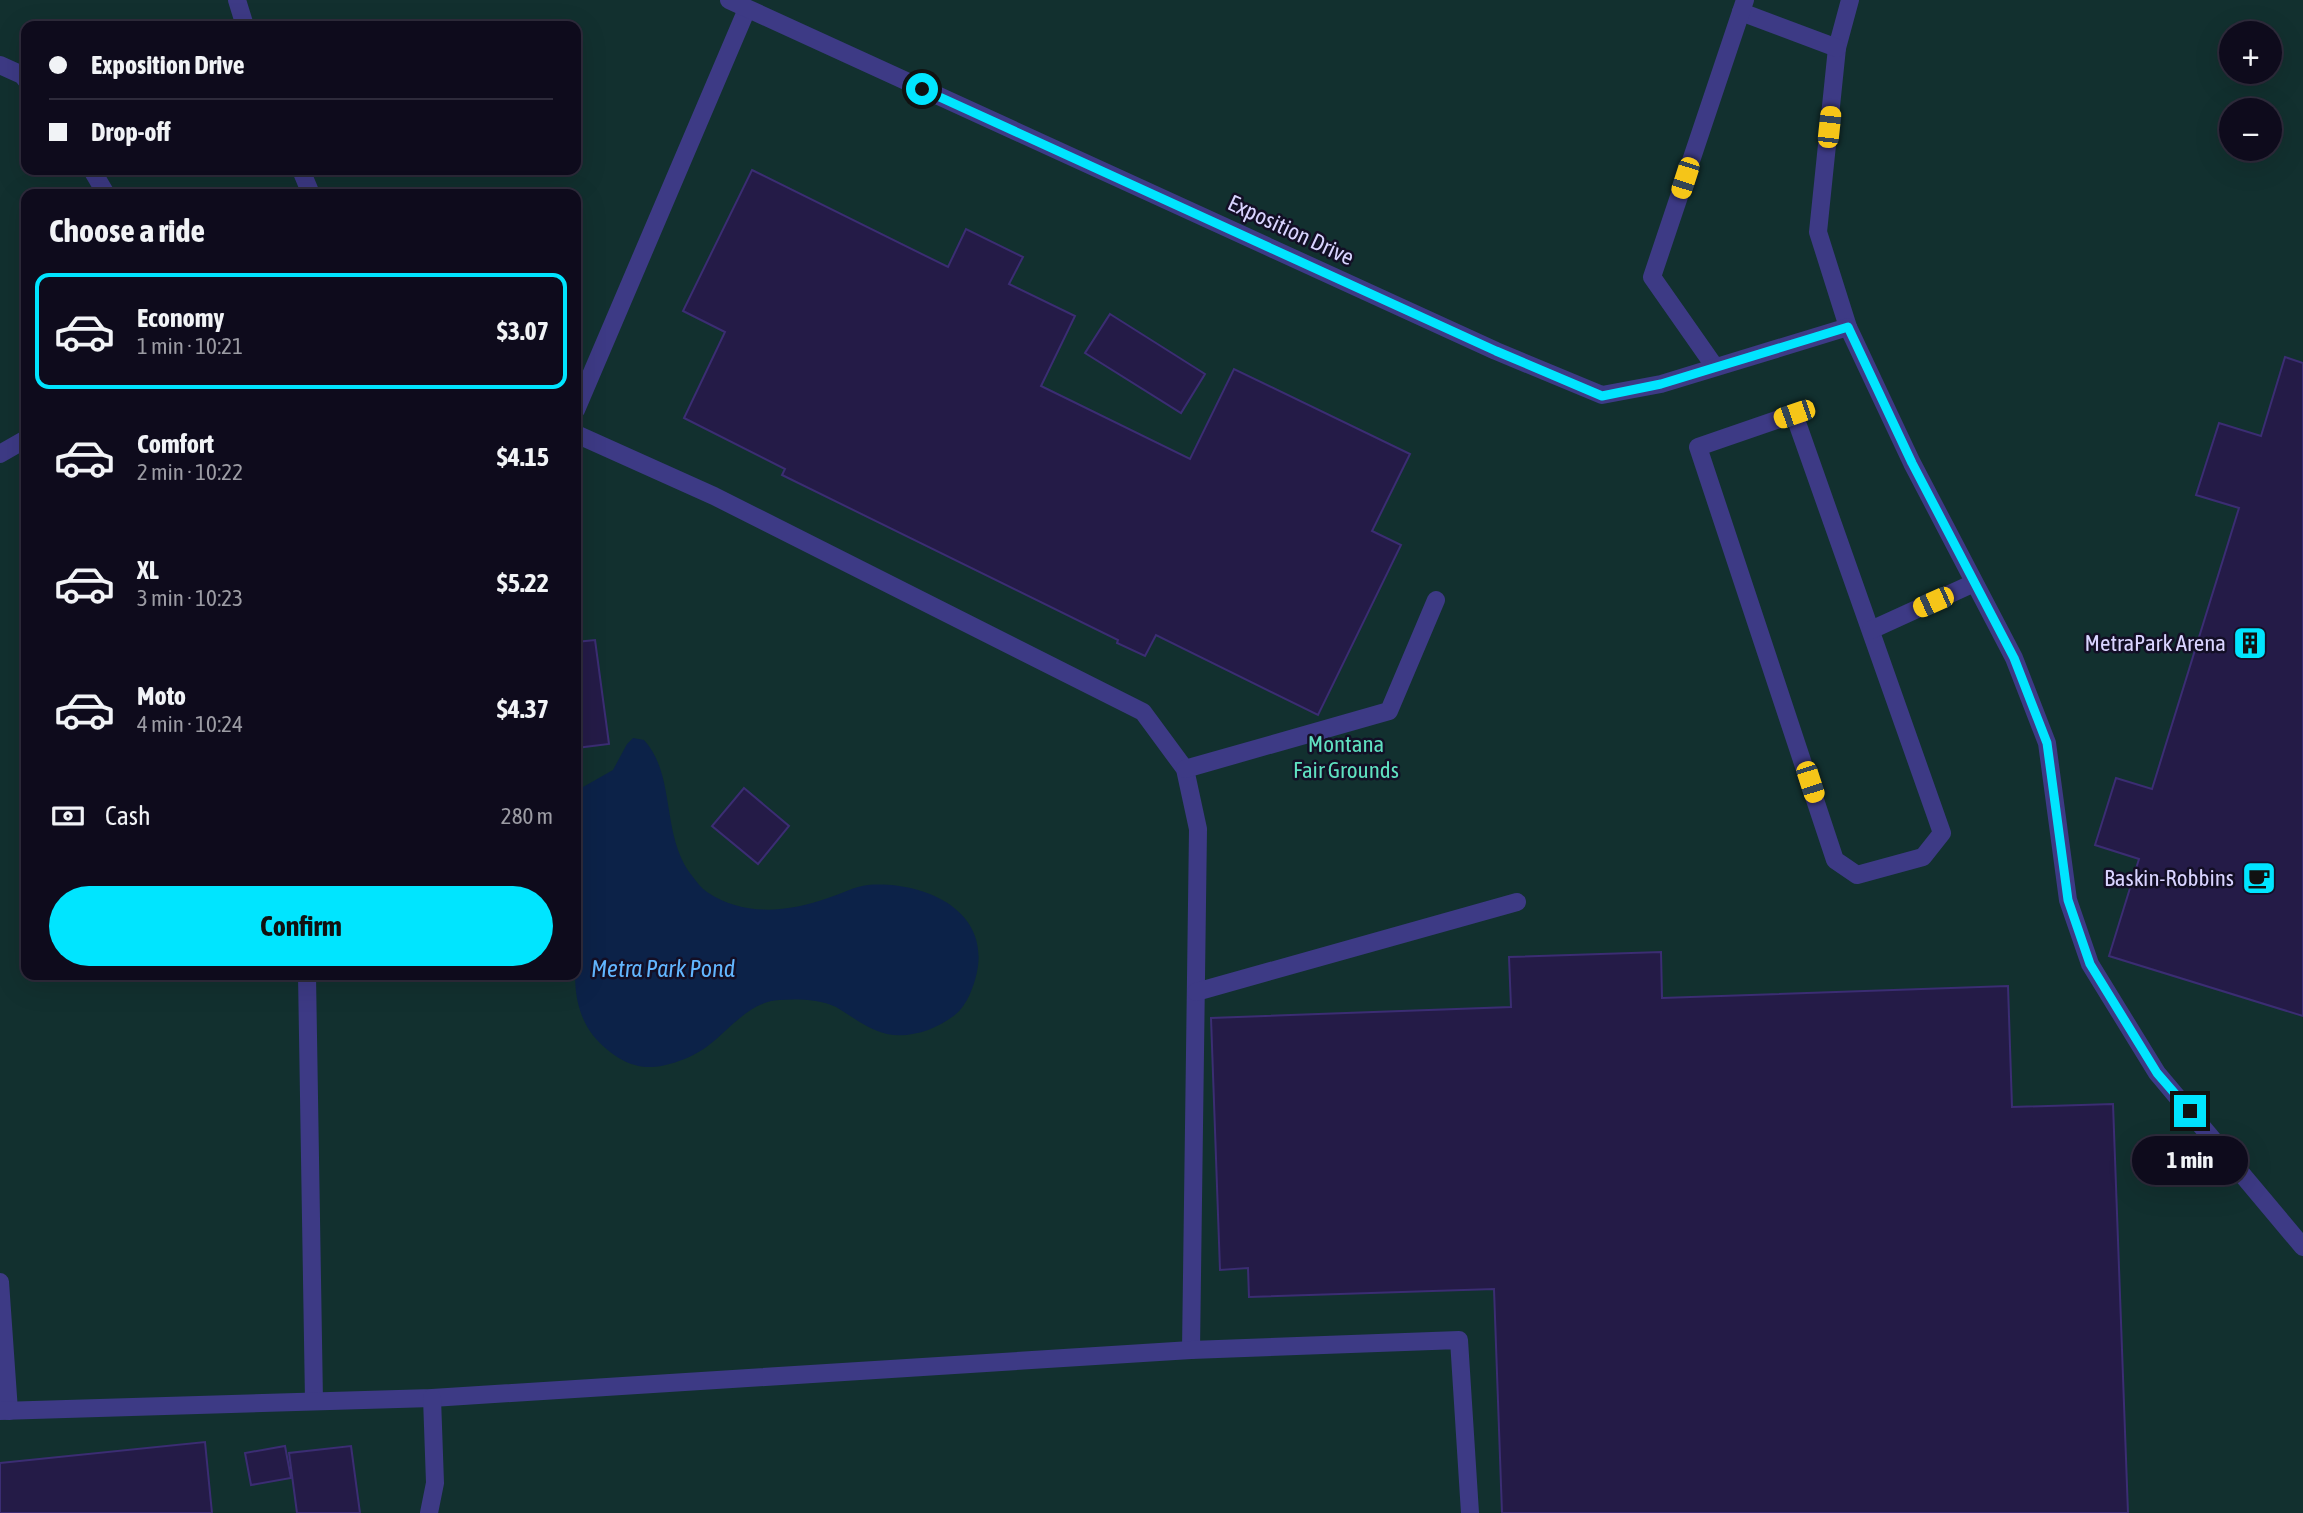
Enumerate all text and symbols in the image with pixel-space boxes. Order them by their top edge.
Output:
map controls [2219,21,2282,161]
button: + [2219,21,2282,84]
text: Exposition Drive [91,50,245,80]
route start [906,73,938,105]
button: − [2219,98,2282,161]
car [1817,105,1842,149]
text: Drop-off [91,117,171,147]
car [1669,155,1702,201]
street label: Exposition Drive [1224,190,1358,270]
text: Choose a ride [49,212,205,249]
icon: car [53,300,116,363]
text: Economy [137,303,224,333]
text: $3.07 [497,316,549,346]
text: 1 min · 10:21 [137,333,243,359]
car [1771,397,1818,431]
icon: car [53,426,116,489]
text: Comfort [137,429,214,459]
text: $4.15 [497,442,549,472]
text: 2 min · 10:22 [137,459,243,485]
icon: car [53,552,116,615]
text: XL [137,555,159,585]
text: $5.22 [497,568,549,598]
car [1910,584,1957,620]
text: 3 min · 10:23 [137,585,243,611]
building icon: MetraPark Arena [2231,624,2269,662]
place label: MetraPark Arena [2085,630,2226,656]
icon: car [53,678,116,741]
text: Moto [137,681,186,711]
text: $4.37 [497,694,549,724]
text: 4 min · 10:24 [137,711,243,737]
park label: Montana Fair Grounds [1293,731,1399,783]
car [1794,759,1827,805]
icon: cash [49,797,87,835]
text: Cash [105,801,151,831]
text: 280 m [501,803,553,829]
cafe icon: Baskin-Robbins [2240,859,2278,897]
place label: Baskin-Robbins [2104,865,2234,891]
button: Confirm [49,886,553,966]
water label: Metra Park Pond [591,955,735,982]
route end [2174,1095,2206,1127]
callout: 1 min [2132,1136,2248,1184]
text: 1 min [2167,1147,2213,1173]

